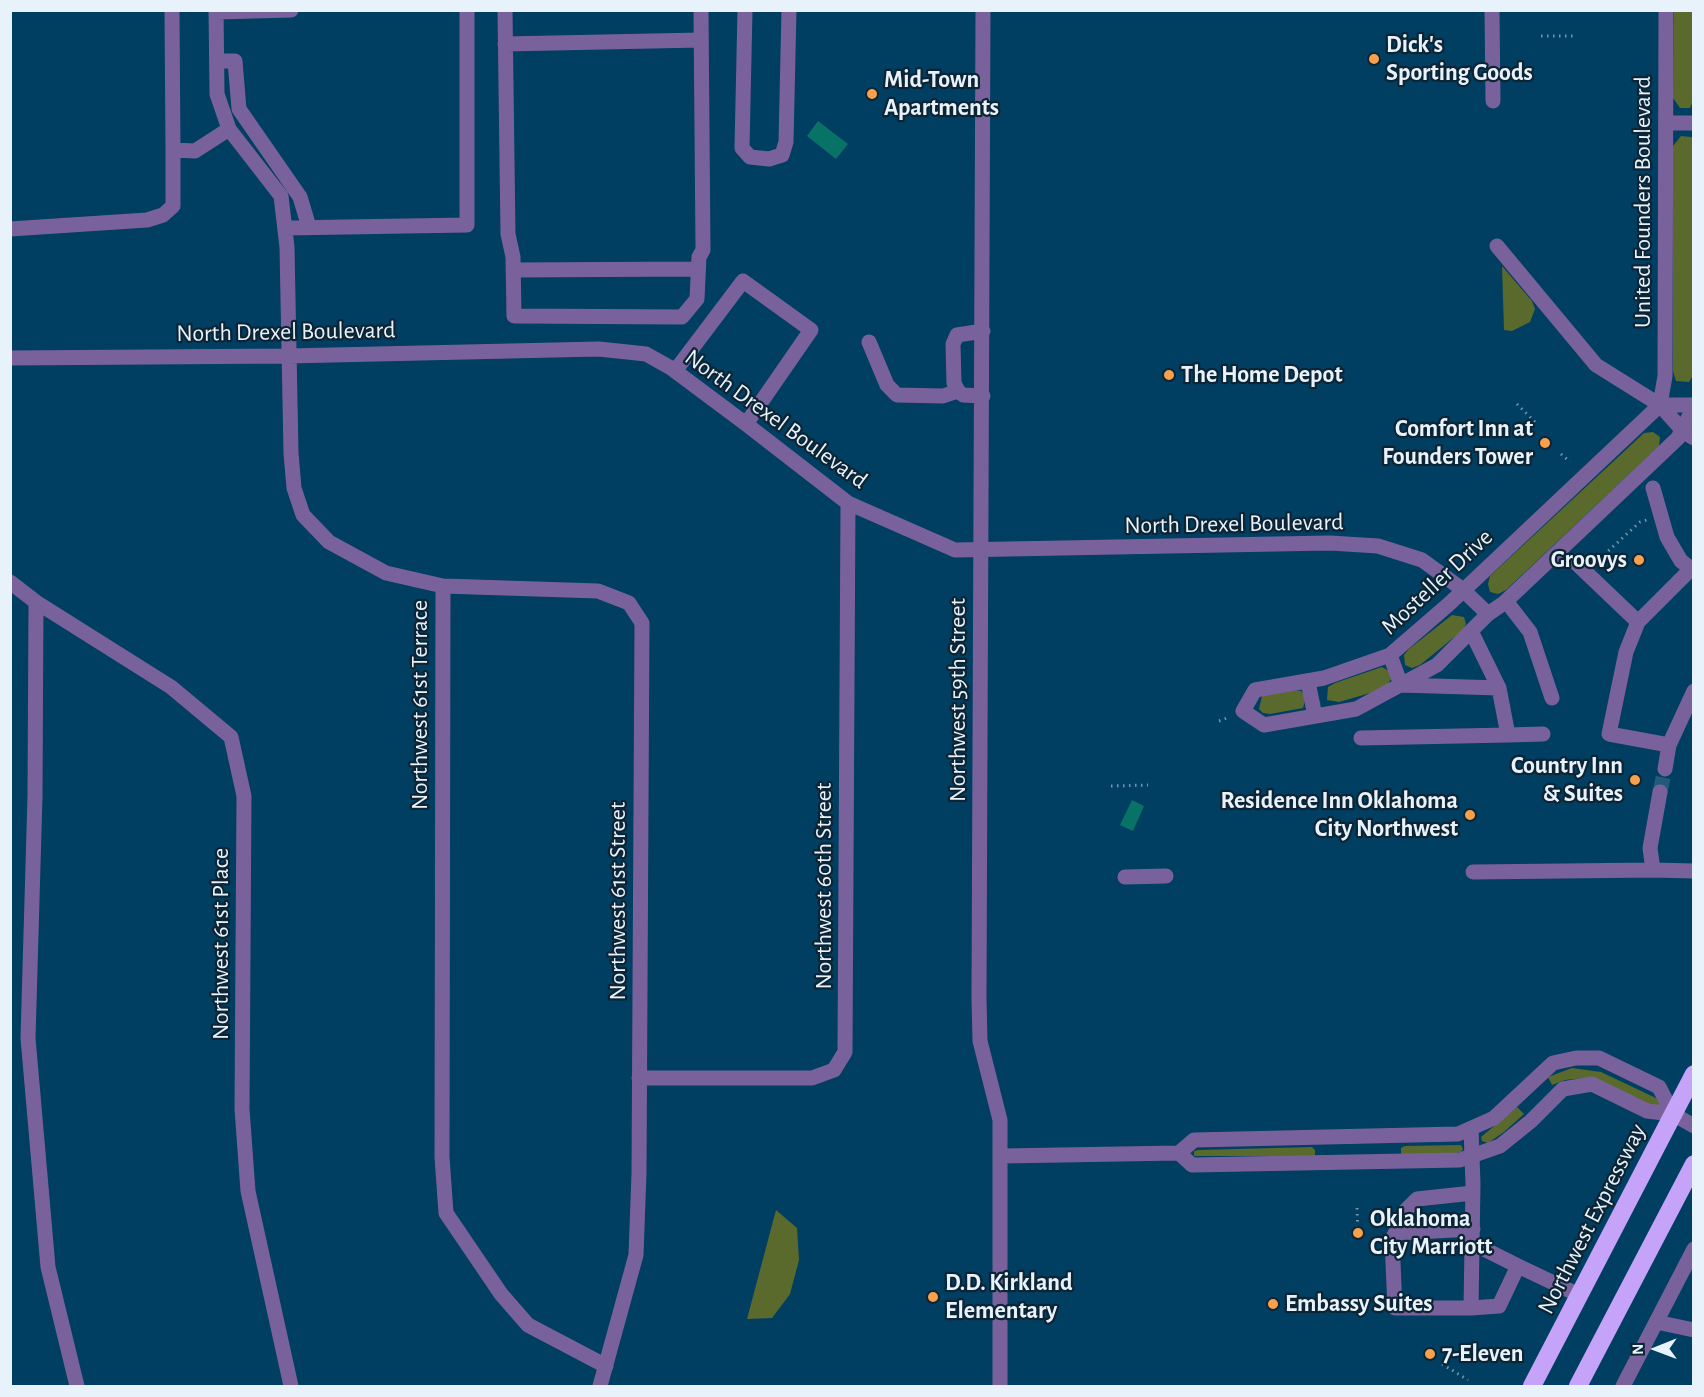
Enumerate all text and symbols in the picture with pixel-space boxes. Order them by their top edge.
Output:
place label: Dick's Sporting Goods [1386,31,1533,87]
marker: Dick's Sporting Goods [1367,52,1381,66]
place label: Mid-Town Apartments [884,66,999,122]
street label: United Founders Boulevard [1629,76,1657,328]
marker: Mid-Town Apartments [865,87,879,101]
street label: North Drexel Boulevard [176,316,396,348]
street label: North Drexel Boulevard [679,343,873,495]
place label: The Home Depot [1181,361,1343,389]
marker: The Home Depot [1162,368,1176,382]
place label: Comfort Inn at Founders Tower [1382,415,1533,471]
marker: Comfort Inn at Founders Tower [1538,436,1552,450]
street label: North Drexel Boulevard [1124,508,1344,540]
street label: Mosteller Drive [1375,523,1499,641]
place label: Groovys [1551,546,1627,574]
marker: Groovys [1632,553,1646,567]
street label: Northwest 59th Street [944,598,972,802]
street label: Northwest 61st Terrace [406,600,434,810]
place label: Country Inn & Suites [1511,752,1623,808]
marker: Country Inn & Suites [1628,773,1642,787]
street label: Northwest 60th Street [810,783,838,989]
place label: Residence Inn Oklahoma City Northwest [1221,787,1458,843]
street label: Northwest 61st Street [604,802,632,1000]
marker: Residence Inn Oklahoma City Northwest [1463,808,1477,822]
street label: Northwest 61st Place [207,848,235,1040]
street label: Northwest Expressway [1532,1119,1652,1319]
place label: Oklahoma City Marriott [1370,1205,1492,1261]
marker: Oklahoma City Marriott [1351,1226,1365,1240]
place label: D.D. Kirkland Elementary [945,1269,1073,1325]
marker: D.D. Kirkland Elementary [926,1290,940,1304]
place label: Embassy Suites [1285,1290,1432,1318]
marker: Embassy Suites [1266,1297,1280,1311]
north arrow [1626,1319,1686,1379]
place label: 7-Eleven [1442,1340,1523,1368]
text: N [1630,1344,1646,1355]
marker: 7-Eleven [1423,1347,1437,1361]

